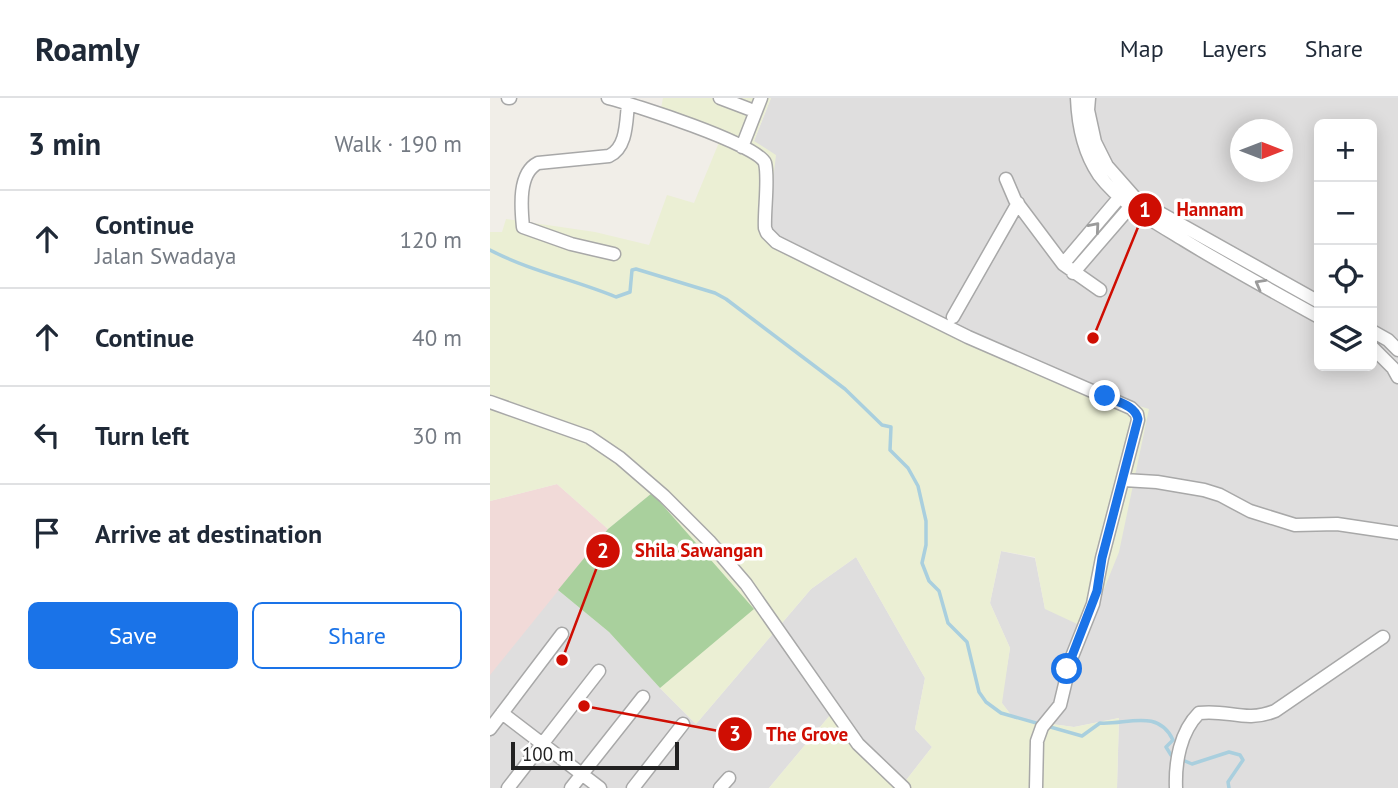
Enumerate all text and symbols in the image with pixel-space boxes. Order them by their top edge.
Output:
text: Roamly [35,27,139,70]
text: Map [1120,33,1164,64]
text: Layers [1202,33,1267,64]
text: Share [1305,33,1363,64]
north arrow [1230,119,1293,182]
map controls [1314,119,1377,371]
button: + [1314,119,1377,182]
text: 3 min [28,124,101,163]
text: Walk · 190 m [335,129,462,158]
button: − [1314,182,1377,245]
callout: Hannam [1128,190,1258,230]
text: 1 [1139,196,1151,223]
text: Hannam [1176,197,1244,221]
text: Continue [95,208,194,241]
icon: ahead [28,220,66,258]
one-way arrow [1087,222,1099,235]
text: 120 m [400,225,462,254]
text: Jalan Swadaya [95,241,236,270]
button: locate [1314,245,1377,308]
one-way arrow [1254,279,1267,292]
button: layers [1314,308,1377,371]
icon: ahead [28,318,66,356]
text: Continue [95,321,194,354]
text: 40 m [412,323,462,352]
route end [1089,380,1120,411]
icon: left [28,416,66,454]
text: Turn left [95,419,189,452]
text: 30 m [412,421,462,450]
icon: arrive [28,514,66,552]
text: Arrive at destination [95,517,322,550]
callout: Shila Sawangan [586,531,777,571]
text: 2 [597,537,609,564]
text: Shila Sawangan [635,538,763,562]
button: Save [28,602,238,669]
button: Share [252,602,462,669]
route start [1051,653,1082,684]
callout: The Grove [717,714,863,754]
text: 3 [729,720,741,747]
text: The Grove [766,722,848,746]
scale bar [511,739,679,771]
text: 100 m [522,742,574,766]

